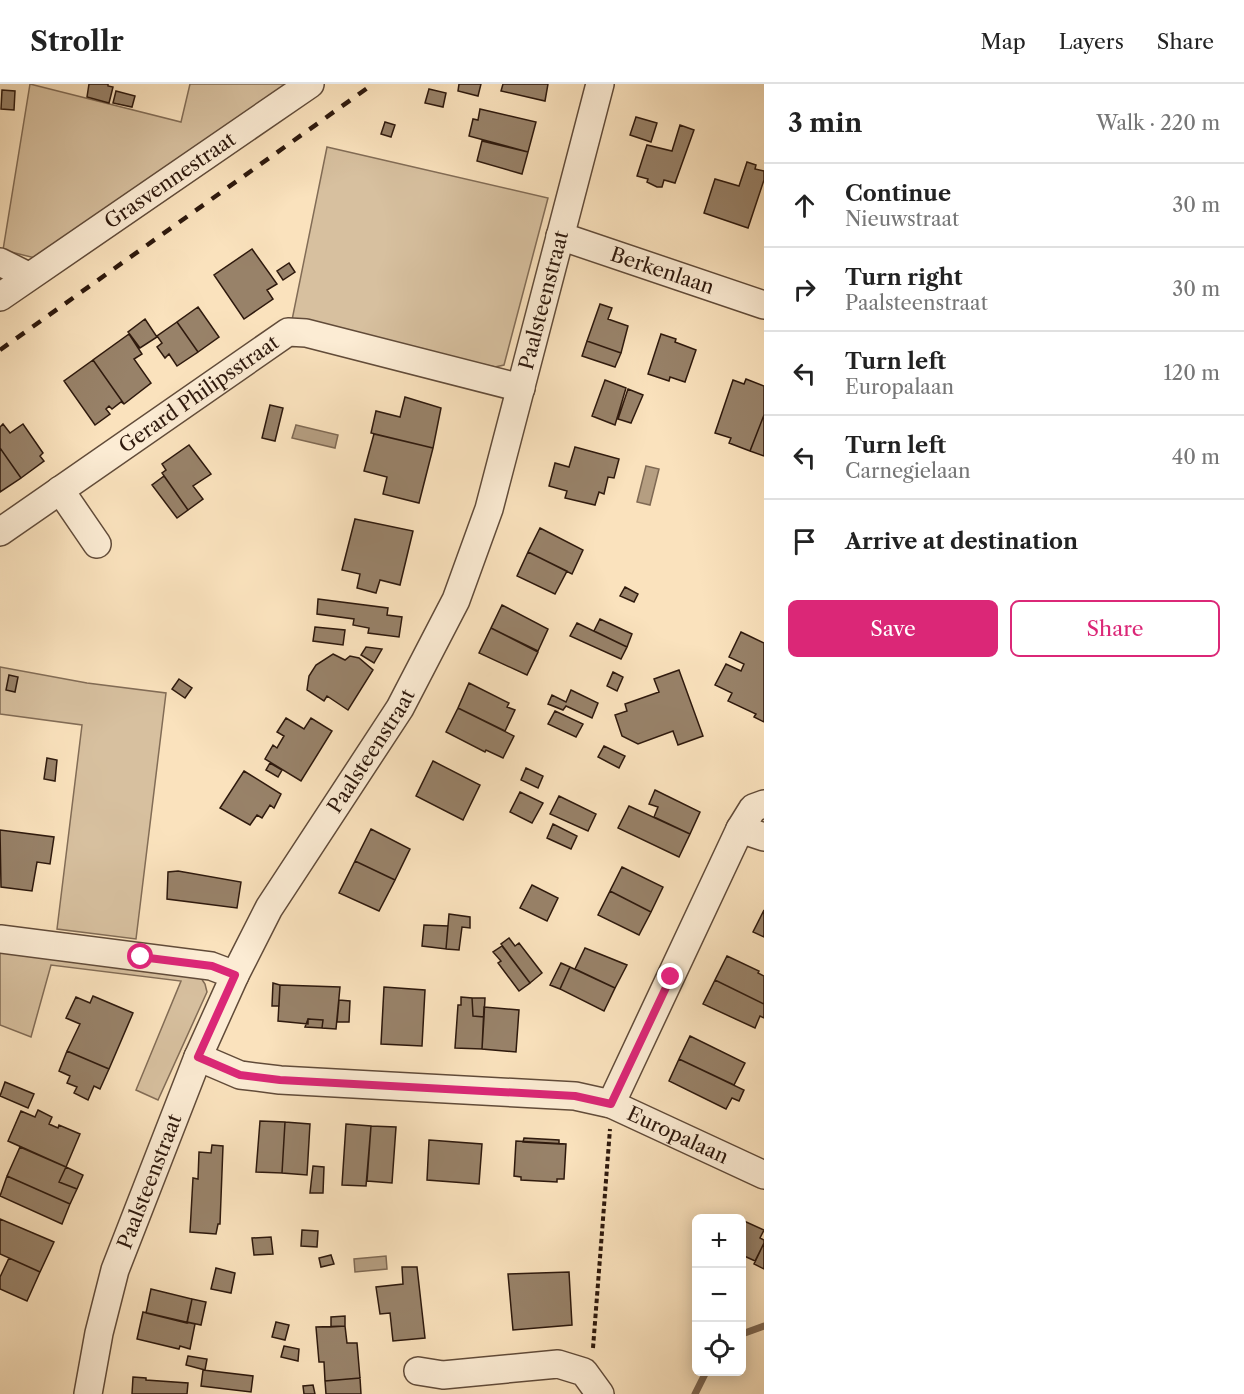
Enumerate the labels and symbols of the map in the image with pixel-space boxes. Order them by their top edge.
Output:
street label: Grasvennestraat [100,127,240,234]
street label: Paalsteenstraat [514,228,573,372]
street label: Berkenlaan [607,242,718,299]
street label: Gerard Philipsstraat [114,330,283,458]
street label: Paalsteenstraat [322,685,420,818]
route start [127,943,153,969]
route end [657,963,683,989]
street label: Europalaan [623,1101,733,1169]
street label: Paalsteenstraat [112,1111,187,1252]

